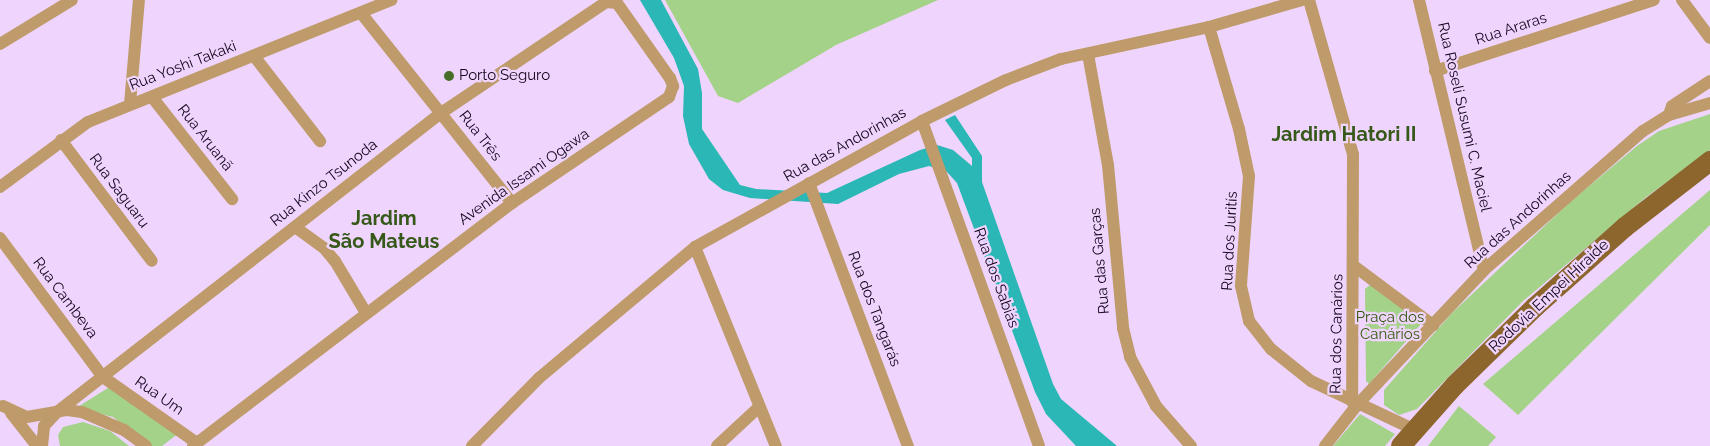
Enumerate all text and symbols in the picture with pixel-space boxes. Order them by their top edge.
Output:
street label: Rua Araras [1473,9,1549,49]
street label: Rua Roseli Susumi C. Maciel [1433,20,1495,214]
street label: Rua Yoshi Takaki [127,37,239,95]
place label: Porto Seguro [459,67,550,85]
marker: Porto Seguro [443,70,455,82]
street label: Rua Aruanã [173,101,237,175]
street label: Rua das Andorinhas [780,104,910,186]
street label: Rua Três [455,107,505,165]
district label: Jardim Hatori II [1271,122,1417,146]
street label: Avenida Issami Ogawa [455,125,593,229]
street label: Rua Kinzo Tsunoda [267,136,381,230]
street label: Rua Saguaru [85,150,153,232]
street label: Rua das Andorinhas [1461,167,1575,273]
street label: Rua dos Juritís [1218,191,1242,291]
district label: Jardim São Mateus [329,207,439,254]
street label: Rua das Garças [1086,207,1114,315]
street label: Rua dos Sabiás [970,226,1022,330]
street label: Rodovia Empei Hiraide [1485,236,1613,356]
street label: Rua dos Tangarás [844,249,904,369]
street label: Rua Cambeva [29,254,101,342]
street label: Rua dos Canários [1327,274,1347,394]
park label: Praça dos Canários [1356,308,1424,343]
street label: Rua Um [131,373,187,419]

